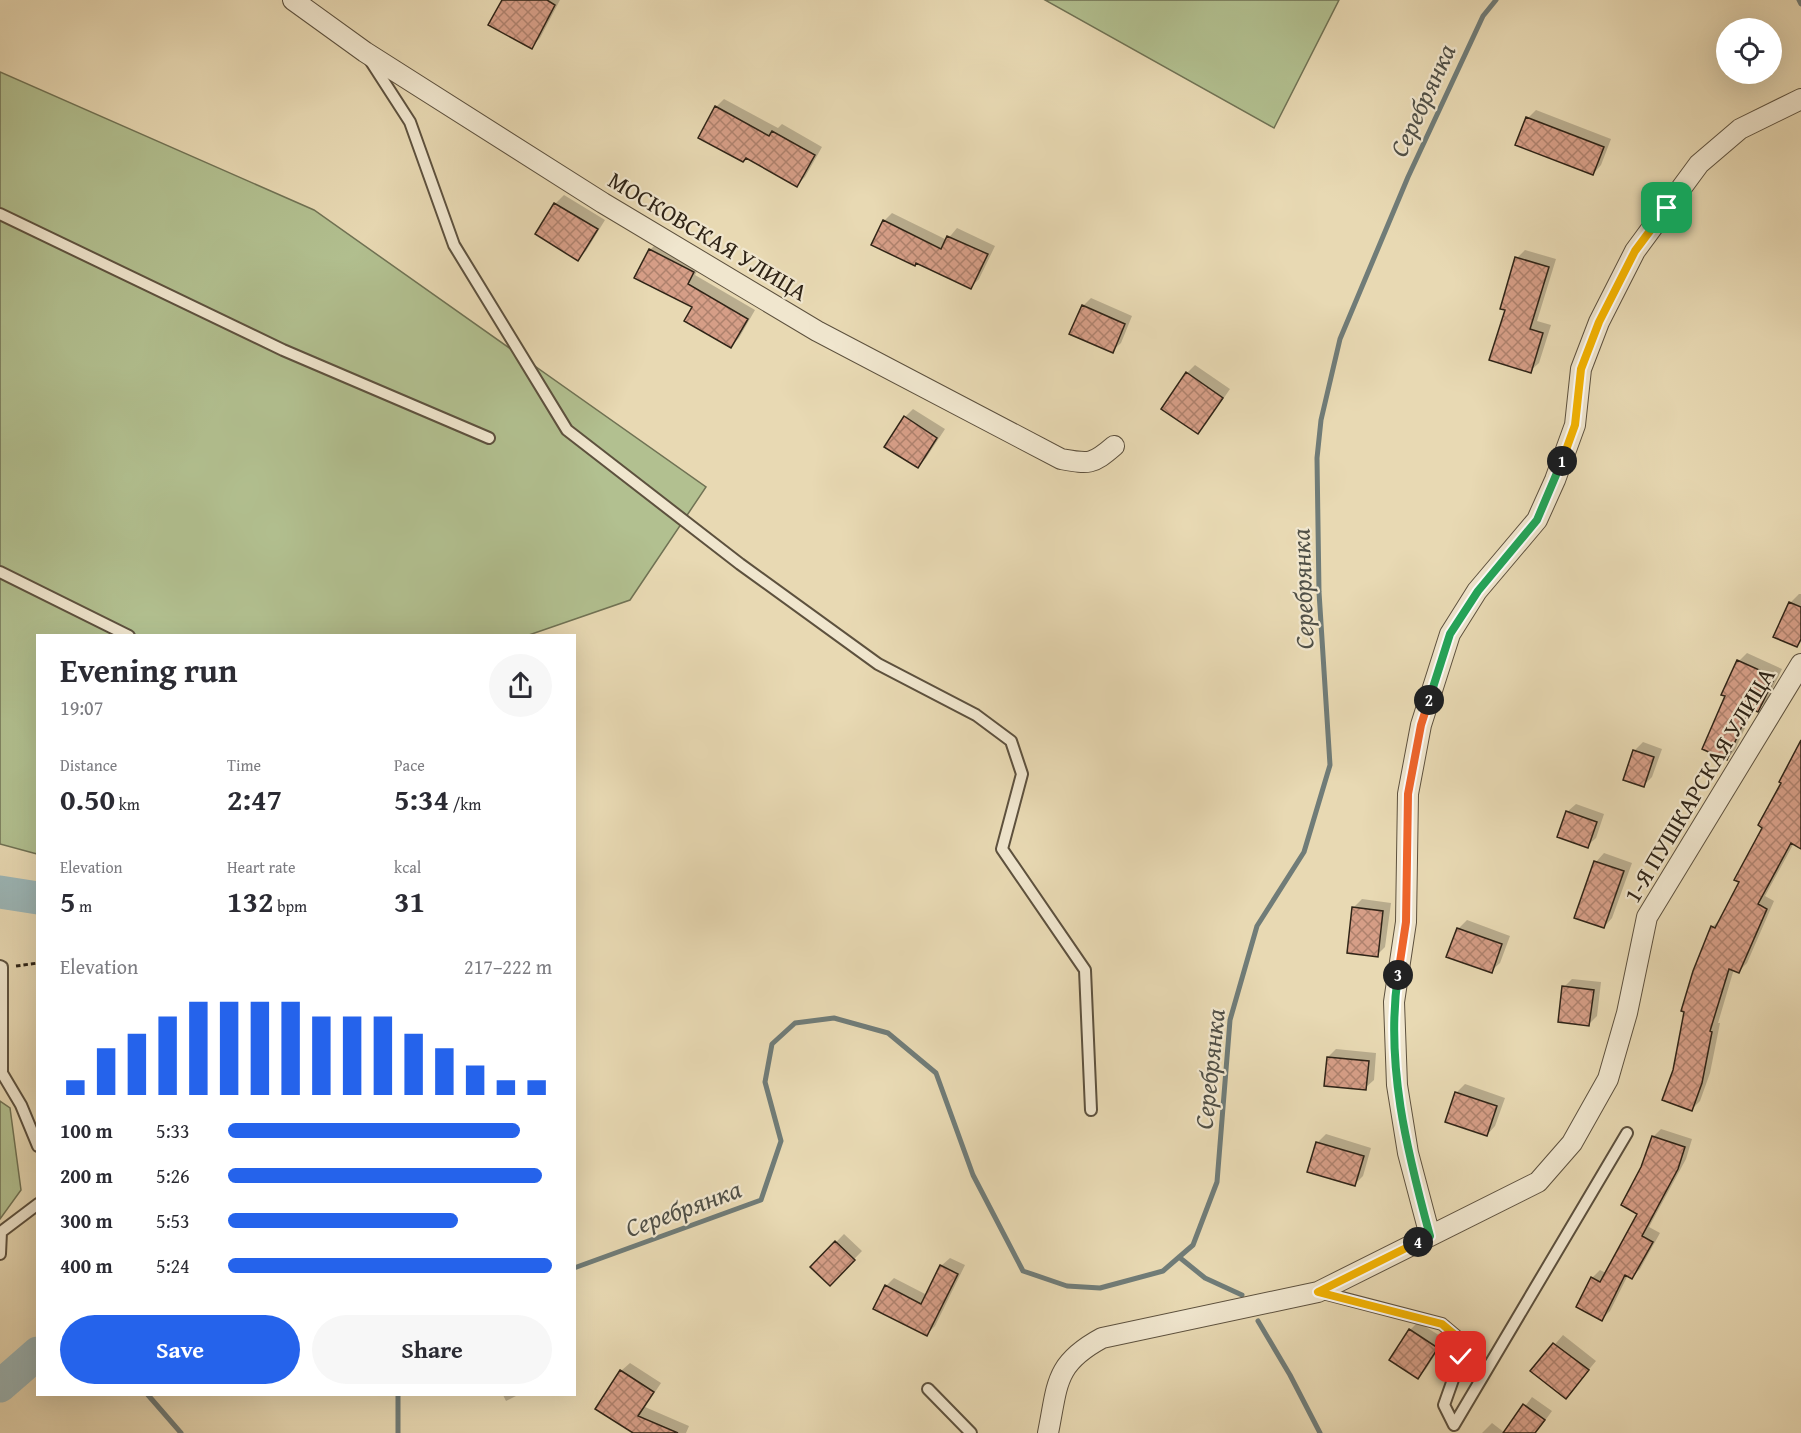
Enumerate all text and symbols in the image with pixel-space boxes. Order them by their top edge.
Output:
map controls [1716,18,1782,84]
button: locate [1716,18,1782,84]
water label: Серебрянка [1379,37,1465,163]
street label: МОСКОВСКАЯ УЛИЦА [602,163,815,310]
pin [1641,182,1692,233]
icon: arrive [1650,191,1683,224]
pin: 1 [1547,446,1577,476]
text: 1 [1558,449,1566,473]
water label: Серебрянка [1280,528,1324,650]
text: Evening run [60,646,237,694]
button: share [489,654,552,717]
street label: 1-Я ПУШКАРСКАЯ УЛИЦА [1615,660,1784,909]
pin: 2 [1414,685,1444,715]
text: 2 [1425,688,1433,712]
text: 19:07 [60,693,103,722]
text: Distance [60,753,117,777]
text: Time [227,753,261,777]
text: Pace [394,753,425,777]
text: 0.50 [60,777,115,821]
text: 2:47 [227,777,282,821]
text: 5:34 [394,777,449,821]
text: km [115,792,140,816]
text: /km [449,792,481,816]
text: Elevation [60,855,123,879]
text: Heart rate [227,855,296,879]
text: kcal [394,855,421,879]
text: 5 [60,879,76,923]
text: 132 [227,879,274,923]
text: 31 [394,879,425,923]
text: m [76,894,92,918]
text: bpm [274,894,307,918]
text: Elevation [60,952,138,981]
text: 217–222 m [464,952,552,981]
pin: 3 [1383,960,1413,990]
text: 3 [1394,963,1402,987]
water label: Серебрянка [1183,1007,1235,1131]
text: 100 m [60,1116,113,1145]
text: 5:33 [156,1116,190,1145]
text: 200 m [60,1161,113,1190]
text: 5:26 [156,1161,190,1190]
water label: Серебрянка [620,1169,746,1247]
text: 300 m [60,1206,113,1235]
text: 5:53 [156,1206,190,1235]
pin: 4 [1403,1227,1433,1257]
text: 4 [1414,1230,1422,1254]
text: 400 m [60,1251,113,1280]
text: 5:24 [156,1251,190,1280]
button: Save [60,1315,300,1384]
button: Share [312,1315,552,1384]
pin [1435,1331,1486,1382]
icon: check [1444,1340,1477,1373]

